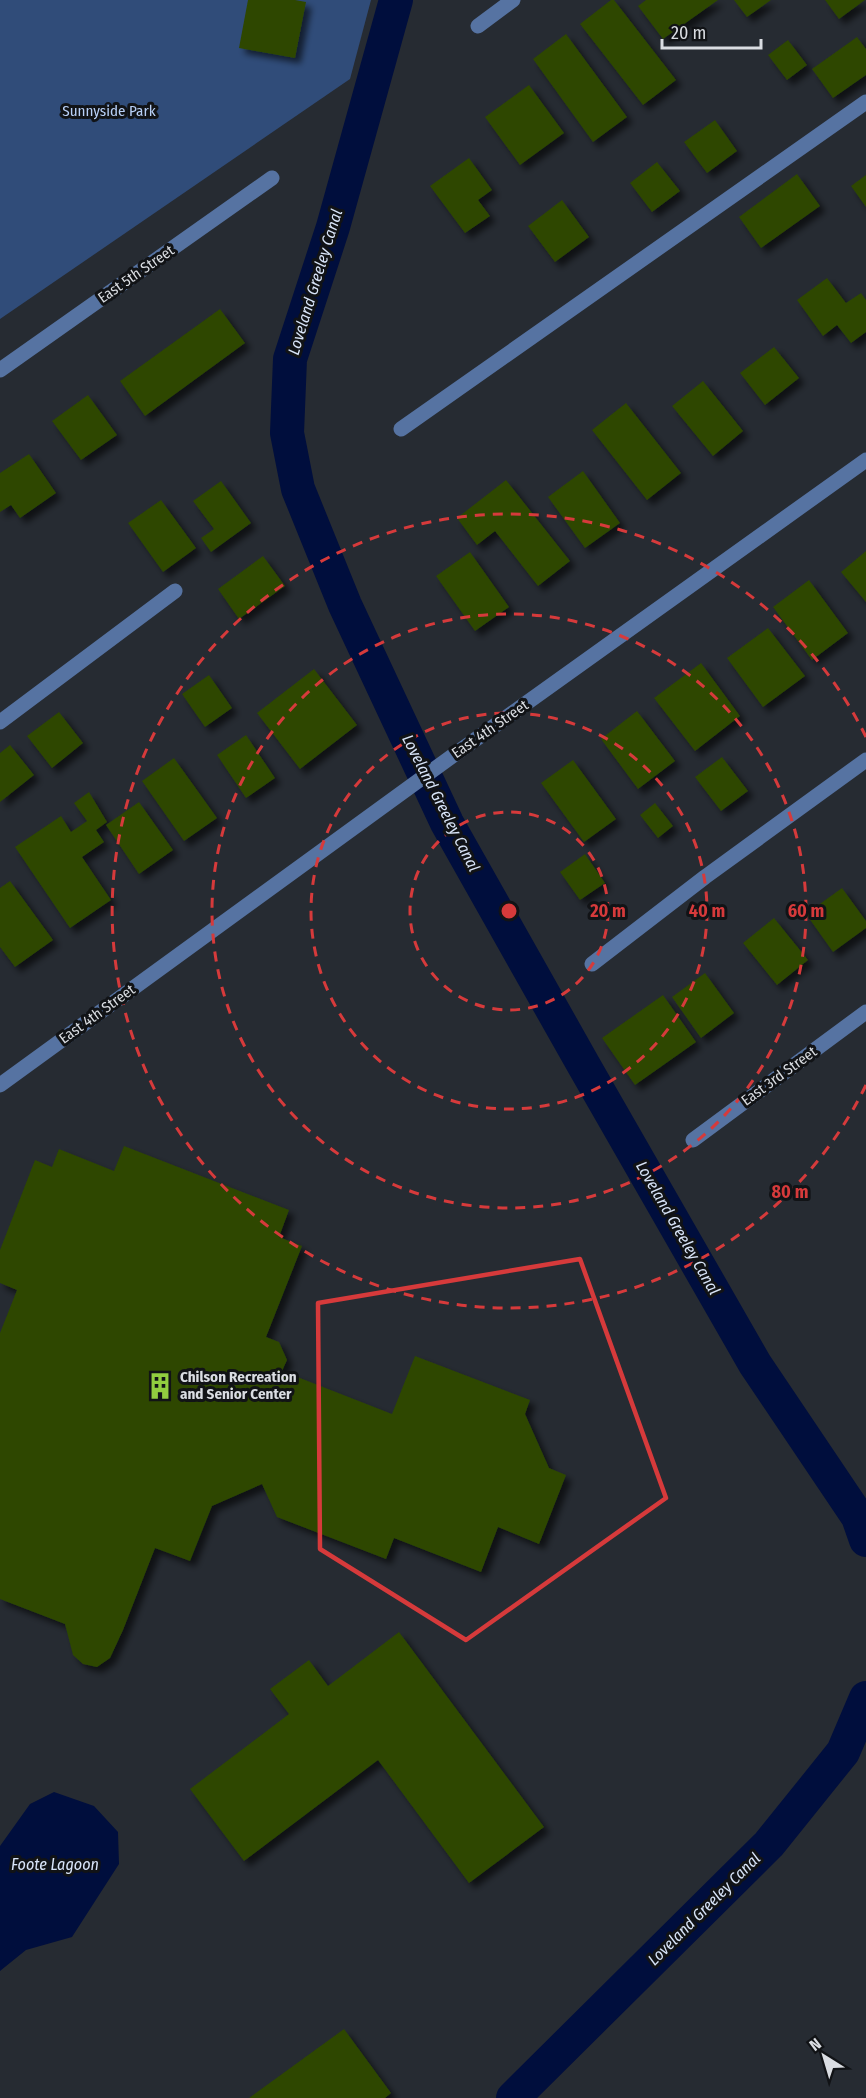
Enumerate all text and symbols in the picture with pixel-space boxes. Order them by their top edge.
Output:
scale bar [662,12,761,50]
text: 20 m [671,22,706,44]
park label: Sunnyside Park [62,102,156,120]
water label: Loveland Greeley Canal [284,207,346,357]
street label: East 5th Street [94,241,178,307]
street label: East 4th Street [448,696,532,762]
water label: Loveland Greeley Canal [398,731,484,875]
text: 20 m [589,900,626,922]
text: 40 m [689,900,725,922]
text: 60 m [788,900,824,922]
centre of rings [499,901,519,921]
street label: East 4th Street [56,980,139,1048]
street label: East 3rd Street [738,1043,820,1109]
water label: Loveland Greeley Canal [632,1158,724,1298]
text: 80 m [772,1181,808,1203]
place label: Chilson Recreation and Senior Center [180,1368,297,1403]
building icon: Chilson Recreation and Senior Center [145,1371,175,1401]
water label: Loveland Greeley Canal [644,1849,764,1969]
water label: Foote Lagoon [11,1855,99,1874]
north arrow [794,2026,854,2086]
text: N [806,2034,825,2055]

